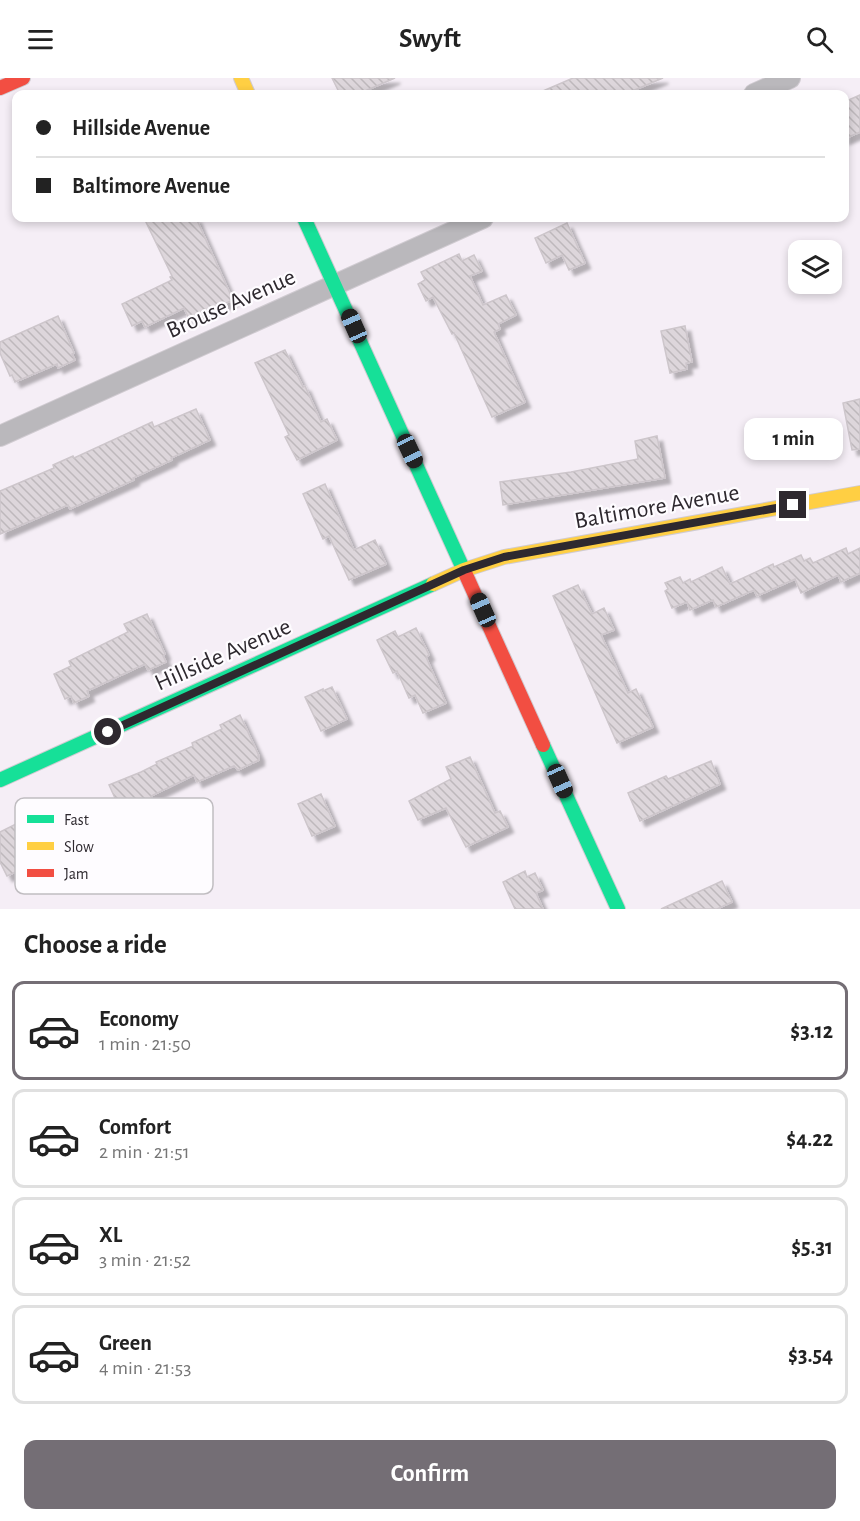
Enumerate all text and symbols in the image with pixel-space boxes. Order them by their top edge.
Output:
icon: menu [24,23,57,56]
icon: search [803,23,836,56]
text: Swyft [399,25,461,52]
text: Hillside Avenue [72,117,210,139]
text: Baltimore Avenue [72,175,230,197]
map controls [788,240,842,294]
button: layers [788,240,842,294]
street label: Brouse Avenue [163,265,299,343]
car [338,306,370,346]
callout: 1 min [744,418,842,460]
text: 1 min [772,429,815,449]
car [394,431,426,471]
street label: Baltimore Avenue [573,481,741,533]
route end [779,491,806,518]
car [467,590,499,630]
street label: Hillside Avenue [151,614,295,696]
route start [94,718,121,745]
car [544,761,576,801]
legend [15,798,213,894]
text: Fast [64,812,89,828]
text: Slow [64,839,94,855]
text: Jam [64,866,89,882]
text: Choose a ride [24,931,167,958]
icon: car [27,1004,81,1058]
text: Economy [99,1008,179,1030]
text: $3.12 [790,1020,833,1042]
text: 1 min · 21:50 [99,1034,191,1054]
icon: car [27,1112,81,1166]
text: Comfort [99,1116,171,1138]
text: $4.22 [786,1128,833,1150]
text: 2 min · 21:51 [99,1142,190,1162]
icon: car [27,1220,81,1274]
text: XL [99,1224,122,1246]
text: $5.31 [791,1236,833,1258]
text: 3 min · 21:52 [99,1250,191,1270]
icon: car [27,1328,81,1382]
text: Green [99,1332,152,1354]
text: $3.54 [788,1344,833,1366]
text: 4 min · 21:53 [99,1358,191,1378]
button: Confirm [24,1440,836,1509]

